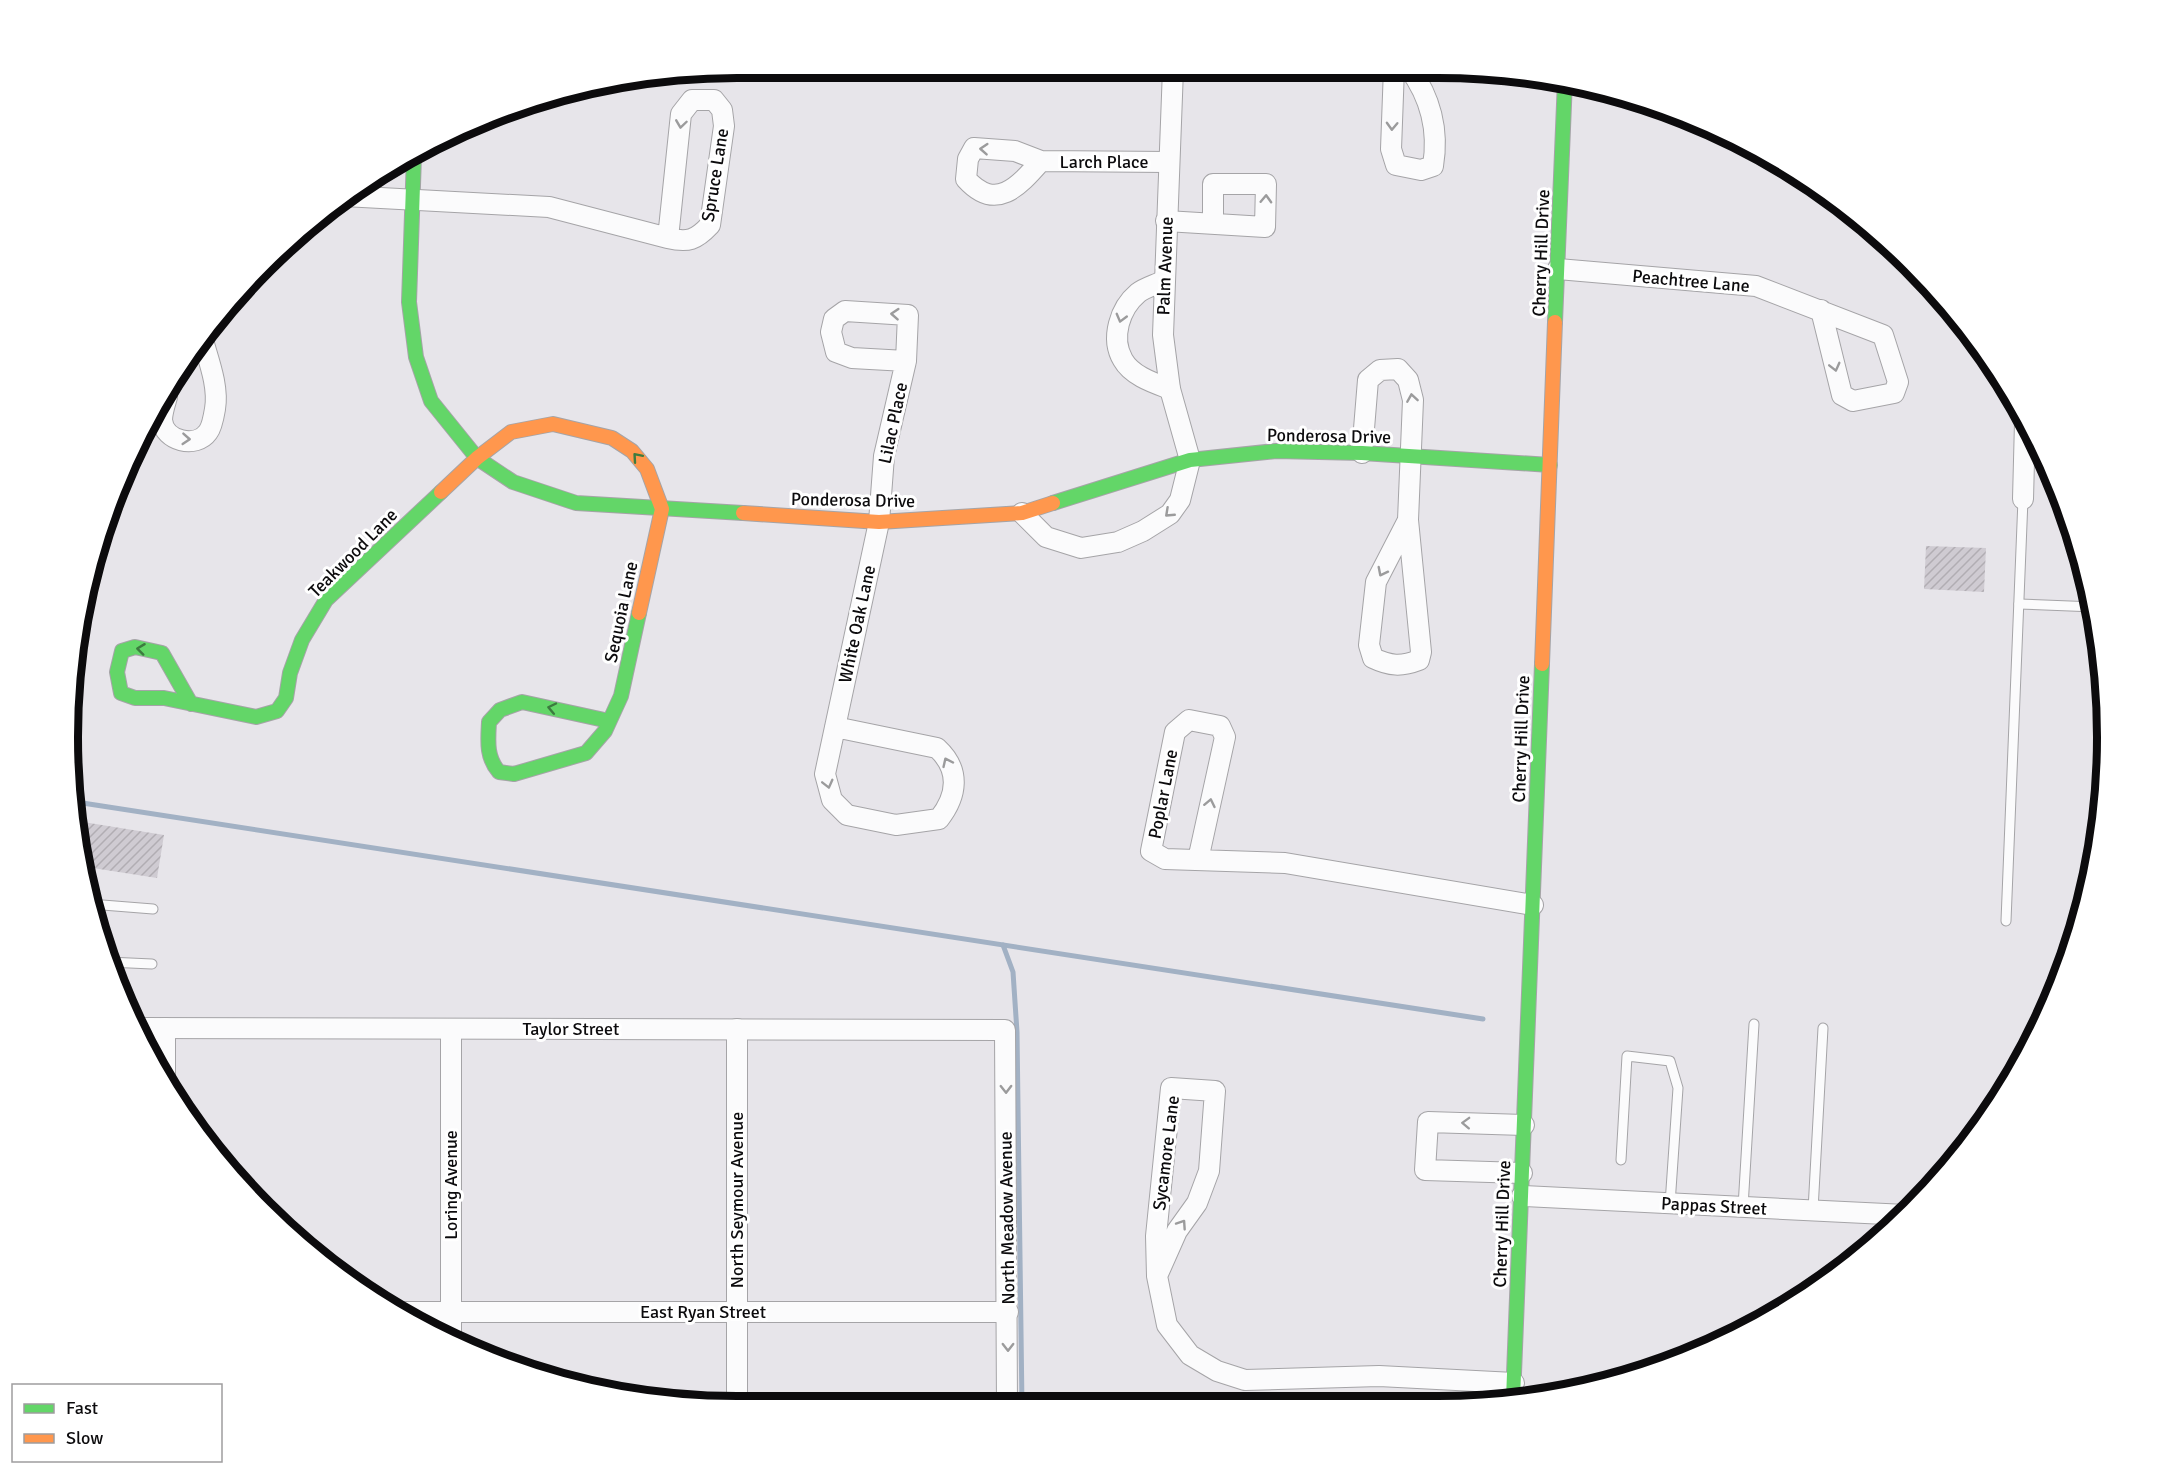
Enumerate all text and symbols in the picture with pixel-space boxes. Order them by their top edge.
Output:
one-way arrow [675,119,687,128]
one-way arrow [1386,122,1398,131]
street label: Spruce Lane [697,127,733,223]
one-way arrow [980,143,989,156]
street label: Larch Place [1060,151,1148,173]
street label: Cherry Hill Drive [1528,189,1554,317]
one-way arrow [1260,194,1272,203]
street label: Palm Avenue [1152,216,1178,316]
street label: Peachtree Lane [1631,265,1751,297]
one-way arrow [891,308,900,321]
one-way arrow [1116,312,1128,323]
one-way arrow [1827,361,1840,371]
street label: Lilac Place [874,380,912,466]
one-way arrow [1406,393,1418,402]
street label: Ponderosa Drive [1267,424,1391,448]
one-way arrow [182,433,191,446]
one-way arrow [633,453,644,464]
street label: Ponderosa Drive [791,488,915,512]
street label: Teakwood Lane [304,504,402,602]
one-way arrow [1165,505,1176,516]
street label: Sequoia Lane [600,559,642,665]
street label: White Oak Lane [834,563,880,685]
one-way arrow [1377,566,1389,577]
one-way arrow [136,644,146,656]
street label: Cherry Hill Drive [1508,675,1534,803]
one-way arrow [548,703,558,716]
street label: Poplar Lane [1144,747,1182,841]
one-way arrow [942,757,954,768]
one-way arrow [820,778,833,788]
one-way arrow [1203,799,1216,809]
street label: Taylor Street [523,1018,619,1040]
one-way arrow [1000,1084,1012,1093]
street label: Sycamore Lane [1148,1094,1184,1212]
street label: North Seymour Avenue [726,1112,748,1288]
one-way arrow [1461,1117,1470,1129]
street label: Loring Avenue [440,1130,462,1240]
street label: North Meadow Avenue [994,1131,1020,1305]
street label: Cherry Hill Drive [1489,1160,1515,1288]
street label: Pappas Street [1661,1192,1767,1220]
one-way arrow [1175,1220,1187,1230]
street label: East Ryan Street [640,1301,766,1323]
one-way arrow [1002,1342,1014,1351]
legend [12,1384,222,1462]
text: Fast [66,1397,98,1419]
text: Slow [66,1427,103,1449]

